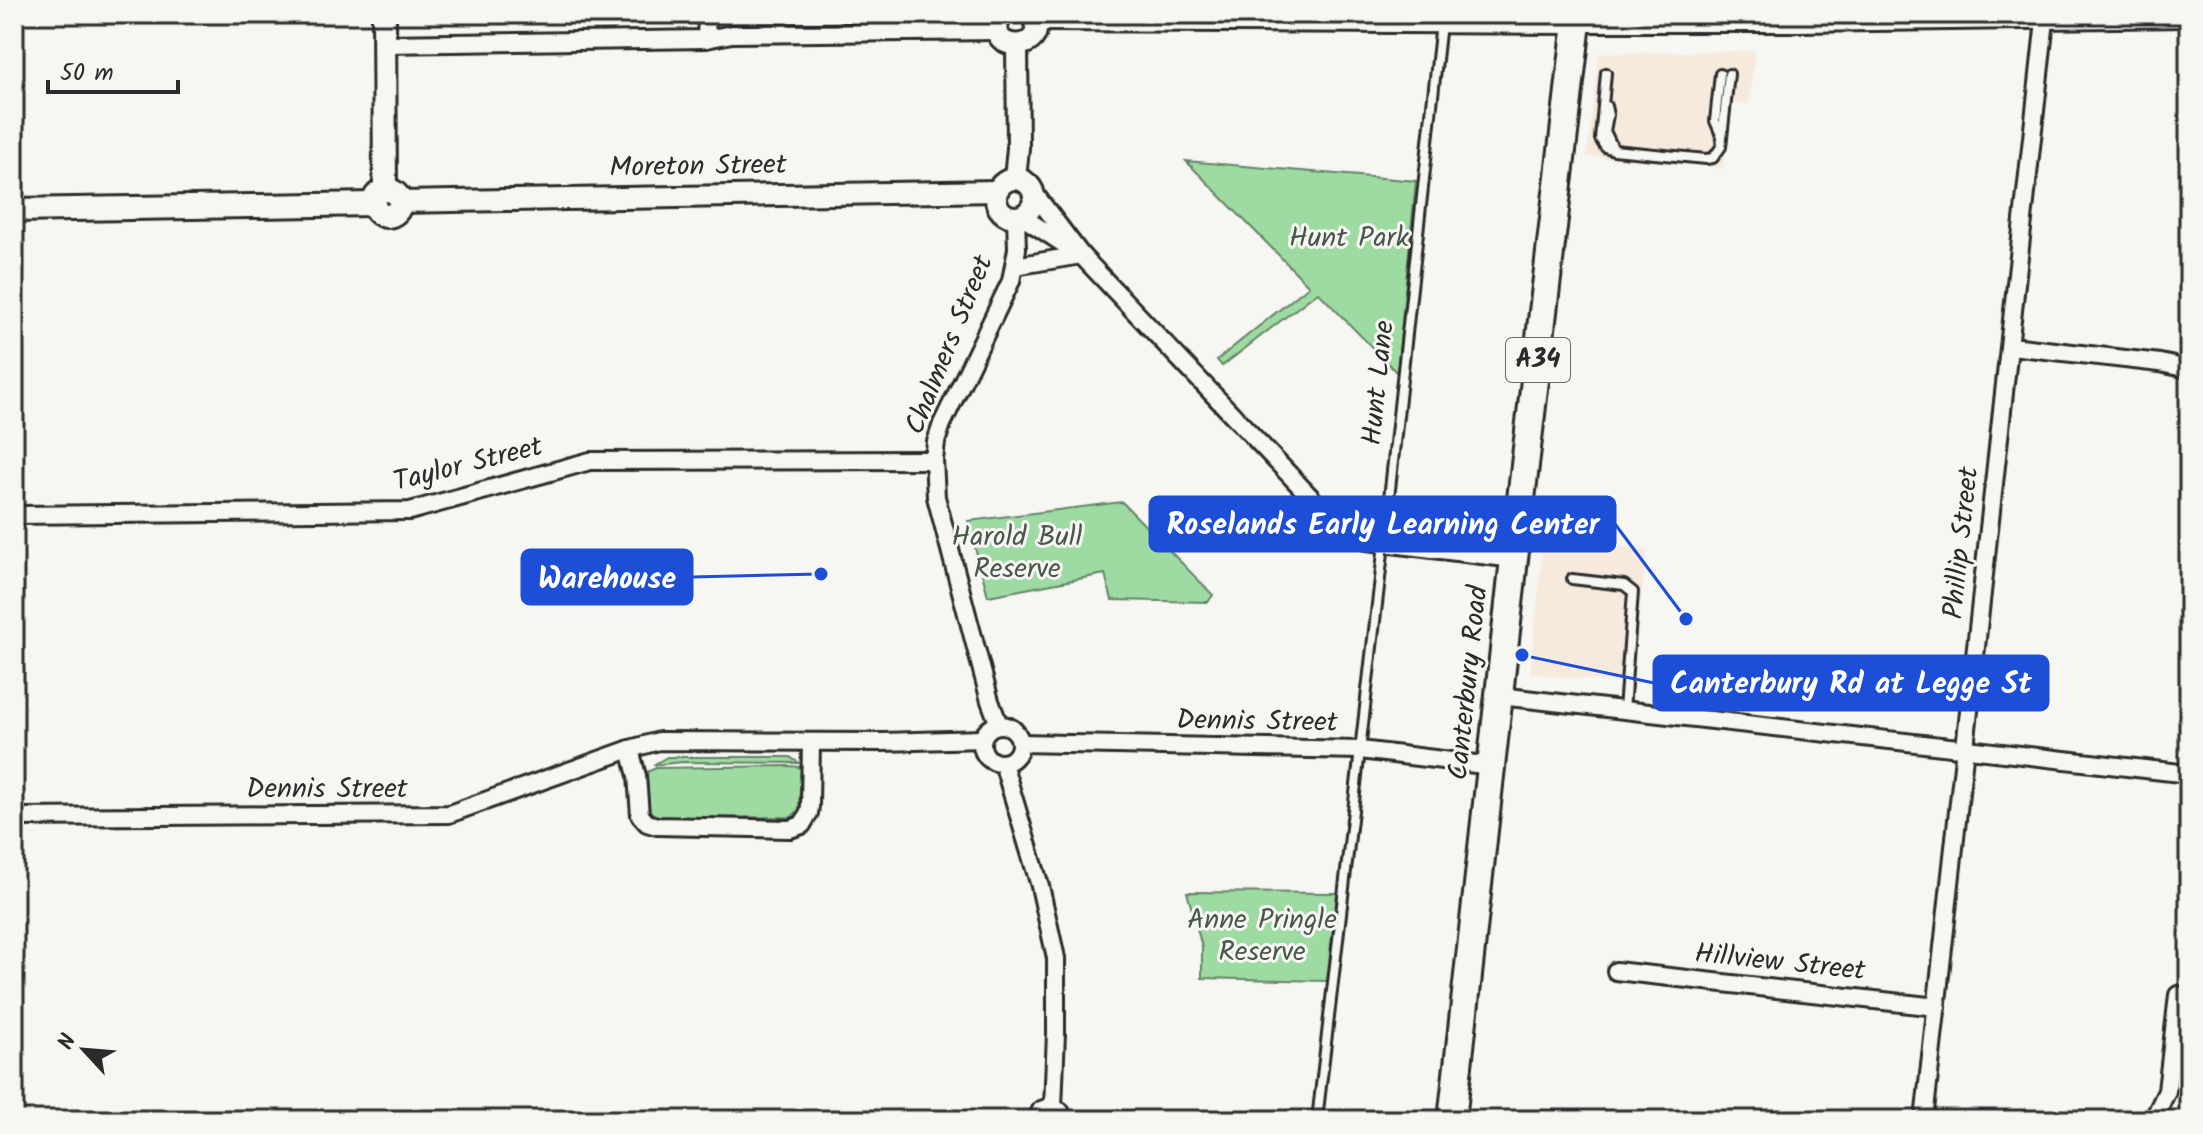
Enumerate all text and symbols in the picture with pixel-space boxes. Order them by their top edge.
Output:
scale bar [48,44,178,94]
text: 50 m [60,54,114,93]
street label: Moreton Street [609,143,788,191]
park label: Hunt Park [1289,216,1410,261]
street label: Chalmers Street [894,247,1007,442]
street label: Hunt Lane [1350,318,1408,448]
road number: A34 [1506,338,1570,382]
street label: Taylor Street [389,424,548,505]
street label: Phillip Street [1932,463,1992,621]
callout: Roselands Early Learning Center [1150,497,1615,551]
text: Roselands Early Learning Center [1167,502,1601,550]
park label: Harold Bull Reserve [952,515,1083,592]
callout: Warehouse [522,550,692,604]
text: Warehouse [538,556,676,604]
street label: Canterbury Road [1436,582,1502,783]
callout: Canterbury Rd at Legge St [1654,656,2048,710]
text: Canterbury Rd at Legge St [1670,661,2032,709]
street label: Dennis Street [1176,698,1339,746]
street label: Dennis Street [246,767,409,812]
park label: Anne Pringle Reserve [1187,898,1337,975]
street label: Hillview Street [1692,932,1869,994]
north arrow [44,1010,124,1090]
text: N [49,1028,87,1056]

